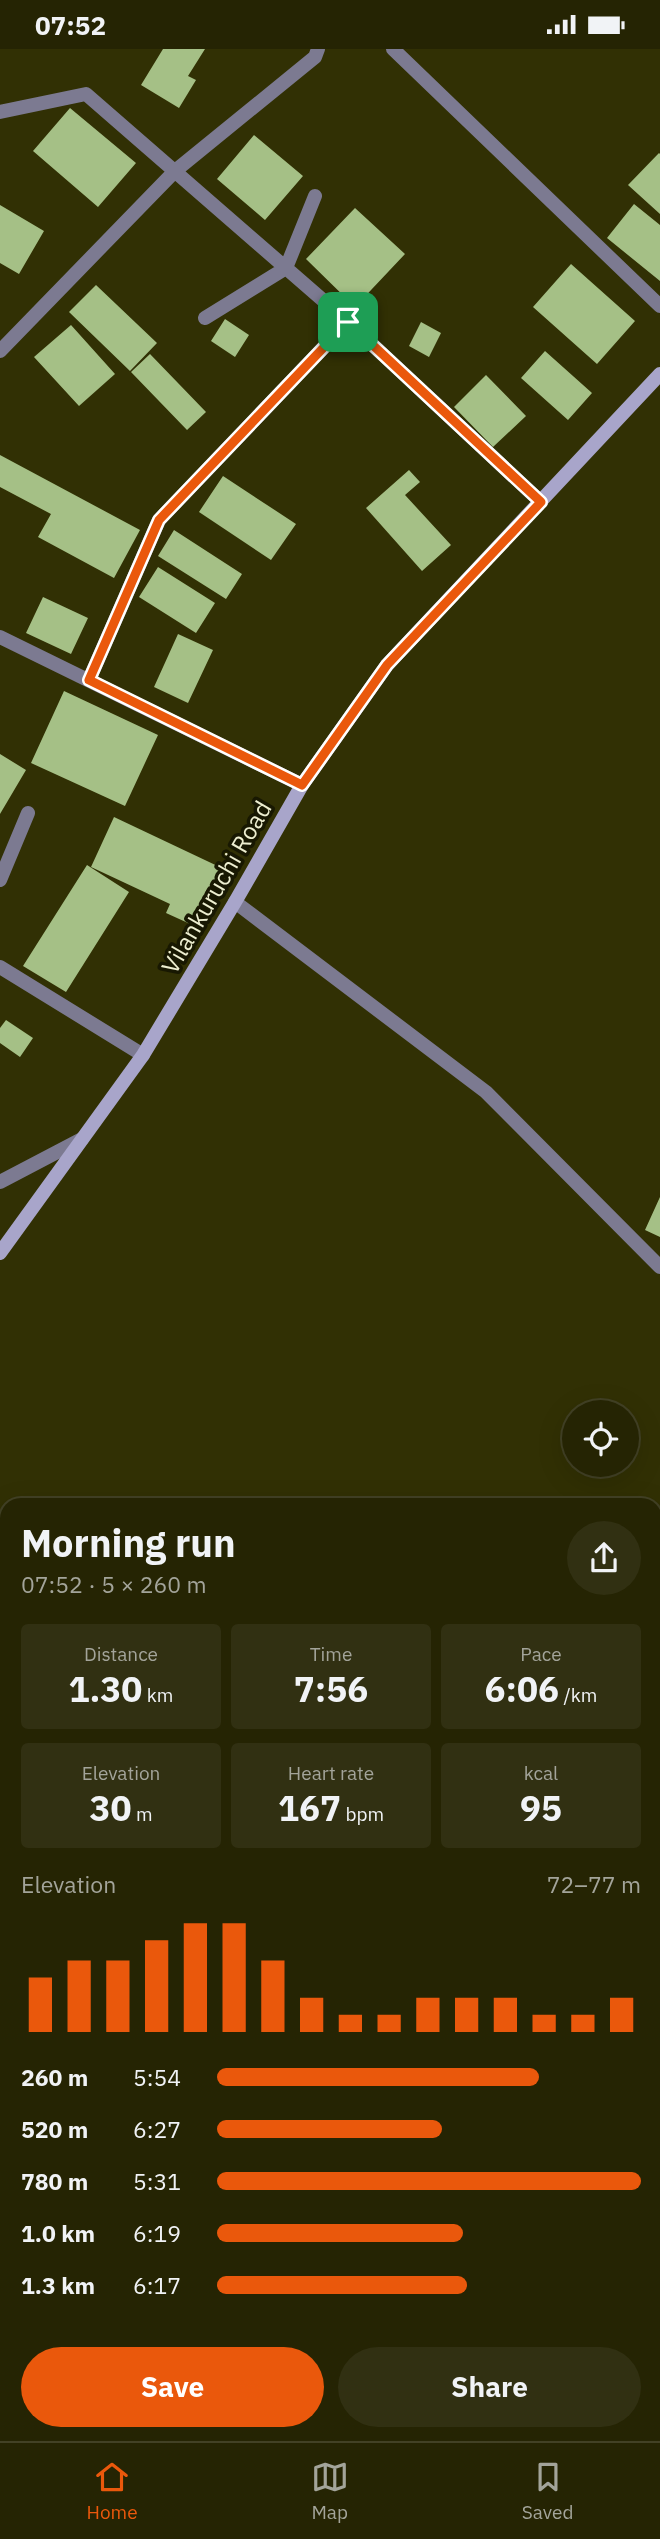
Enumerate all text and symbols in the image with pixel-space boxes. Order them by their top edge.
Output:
text: 07:52 [35,8,106,42]
pin [318,292,378,352]
icon: arrive [329,303,367,341]
street label: Vilankuruchi Road [153,795,279,979]
map controls [562,1400,639,1477]
button: locate [562,1400,639,1477]
text: Morning run [21,1518,236,1567]
button: share [567,1521,641,1595]
text: 07:52 · 5 × 260 m [21,1569,207,1599]
text: Distance [84,1642,158,1666]
text: Time [310,1642,352,1666]
text: Pace [520,1642,562,1666]
text: 1.30 [69,1666,142,1712]
text: 7:56 [294,1666,368,1712]
text: 6:06 [485,1666,559,1712]
text: km [142,1683,173,1707]
text: /km [559,1683,597,1707]
text: Elevation [82,1761,160,1785]
text: Heart rate [288,1761,374,1785]
text: kcal [524,1761,558,1785]
text: 30 [89,1785,131,1831]
text: 167 [278,1785,341,1831]
text: 95 [520,1785,562,1831]
text: m [131,1802,153,1826]
text: bpm [341,1802,384,1826]
text: Elevation [21,1869,116,1899]
text: 72–77 m [547,1869,641,1899]
text: 260 m [21,2062,88,2092]
text: 5:54 [133,2062,181,2092]
text: 520 m [21,2114,88,2144]
text: 6:27 [133,2114,181,2144]
text: 780 m [21,2166,88,2196]
text: 5:31 [133,2166,181,2196]
text: 1.0 km [21,2218,95,2248]
text: 6:19 [133,2218,181,2248]
text: 1.3 km [21,2270,95,2300]
text: 6:17 [133,2270,181,2300]
button: Save [21,2347,324,2427]
button: Share [338,2347,641,2427]
tab: Home [87,2458,138,2524]
tab: Map [311,2458,349,2524]
tab: Saved [522,2458,573,2524]

